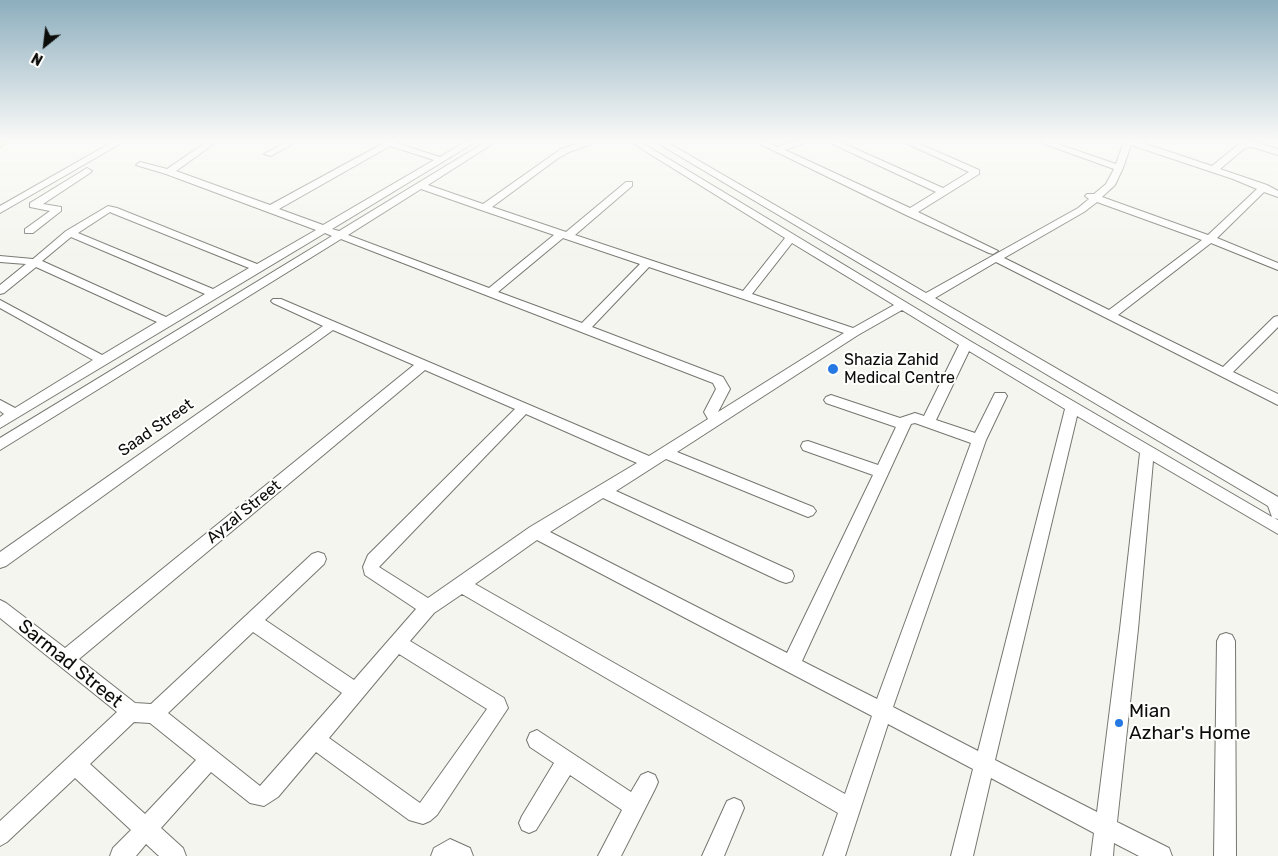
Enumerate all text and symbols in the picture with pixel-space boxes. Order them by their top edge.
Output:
north arrow [20,20,70,70]
text: N [29,49,46,68]
place label: Shazia Zahid Medical Centre [844,350,955,388]
marker: Shazia Zahid Medical Centre [826,362,840,376]
street label: Saad Street [115,395,197,461]
street label: Ayzal Street [203,476,285,548]
street label: Sarmad Street [13,615,127,713]
place label: Mian Azhar's Home [1129,701,1251,745]
marker: Mian Azhar's Home [1113,717,1125,729]

